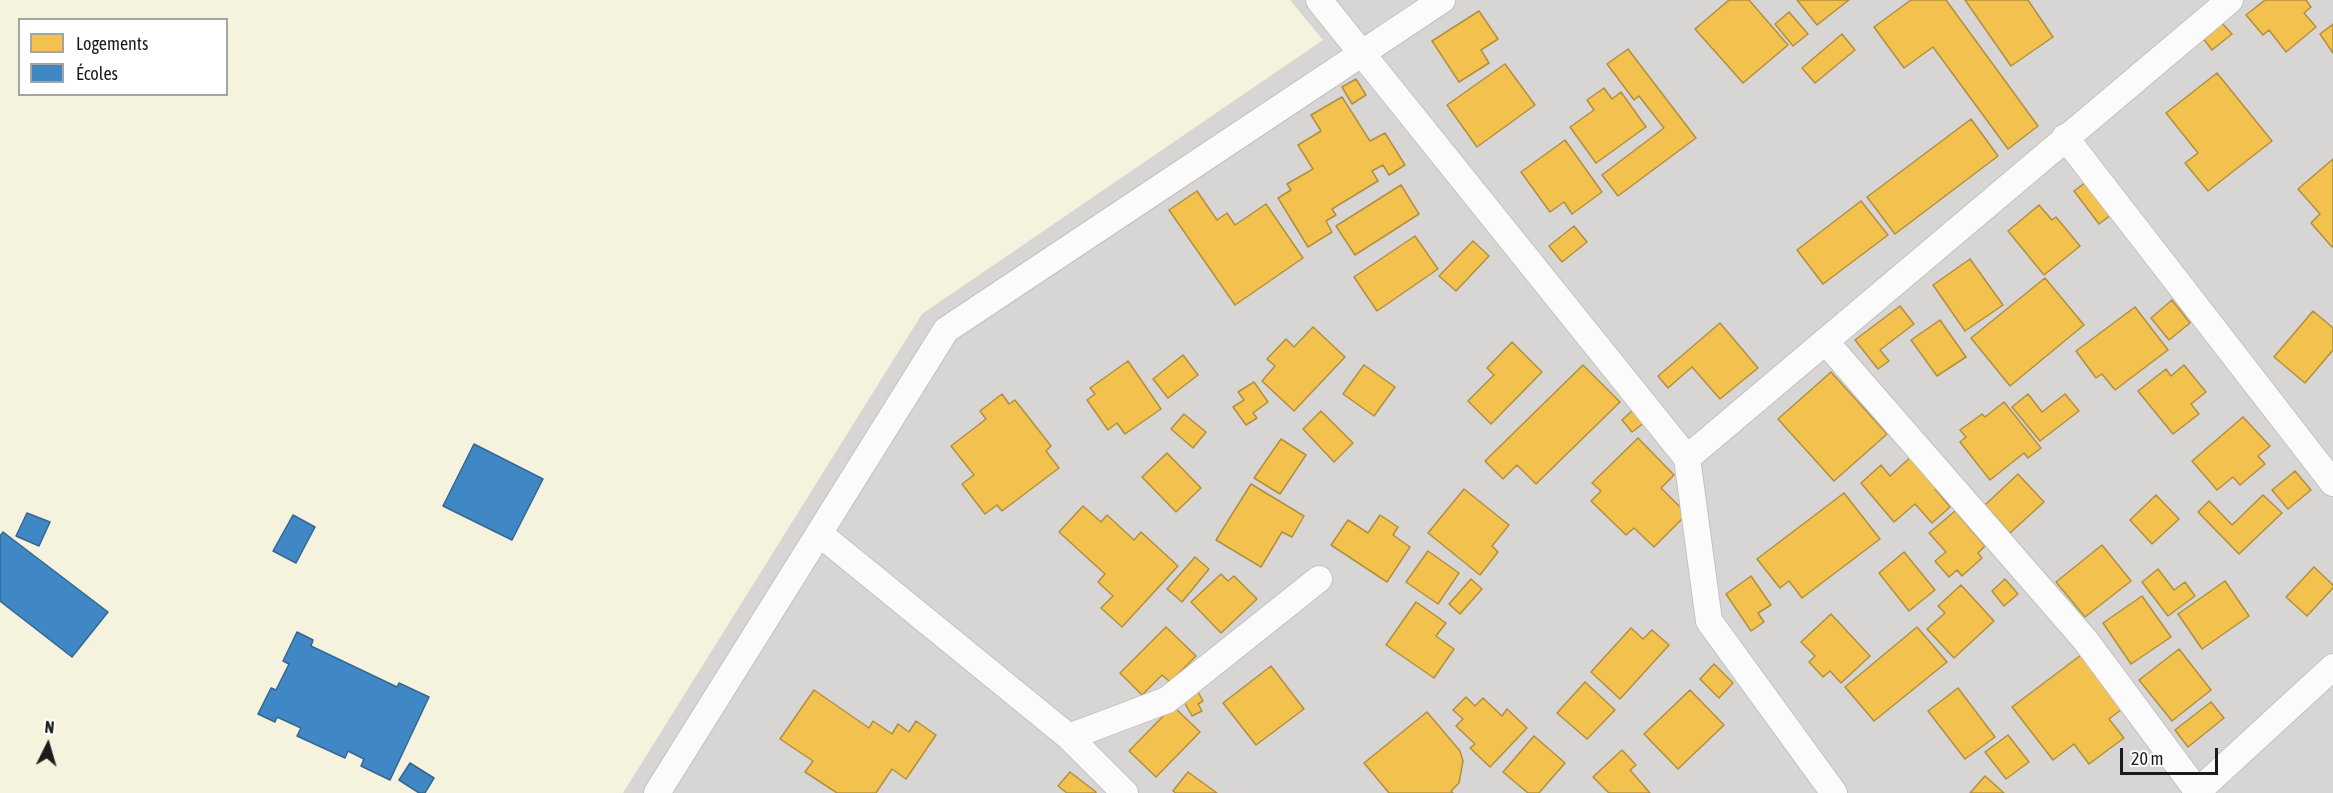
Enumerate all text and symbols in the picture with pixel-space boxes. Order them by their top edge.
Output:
legend [18,18,228,96]
text: Logements [76,33,148,54]
text: Écoles [76,63,118,84]
north arrow [18,715,78,775]
text: N [44,718,55,736]
scale bar [2123,736,2220,774]
text: 20 m [2131,748,2163,769]

